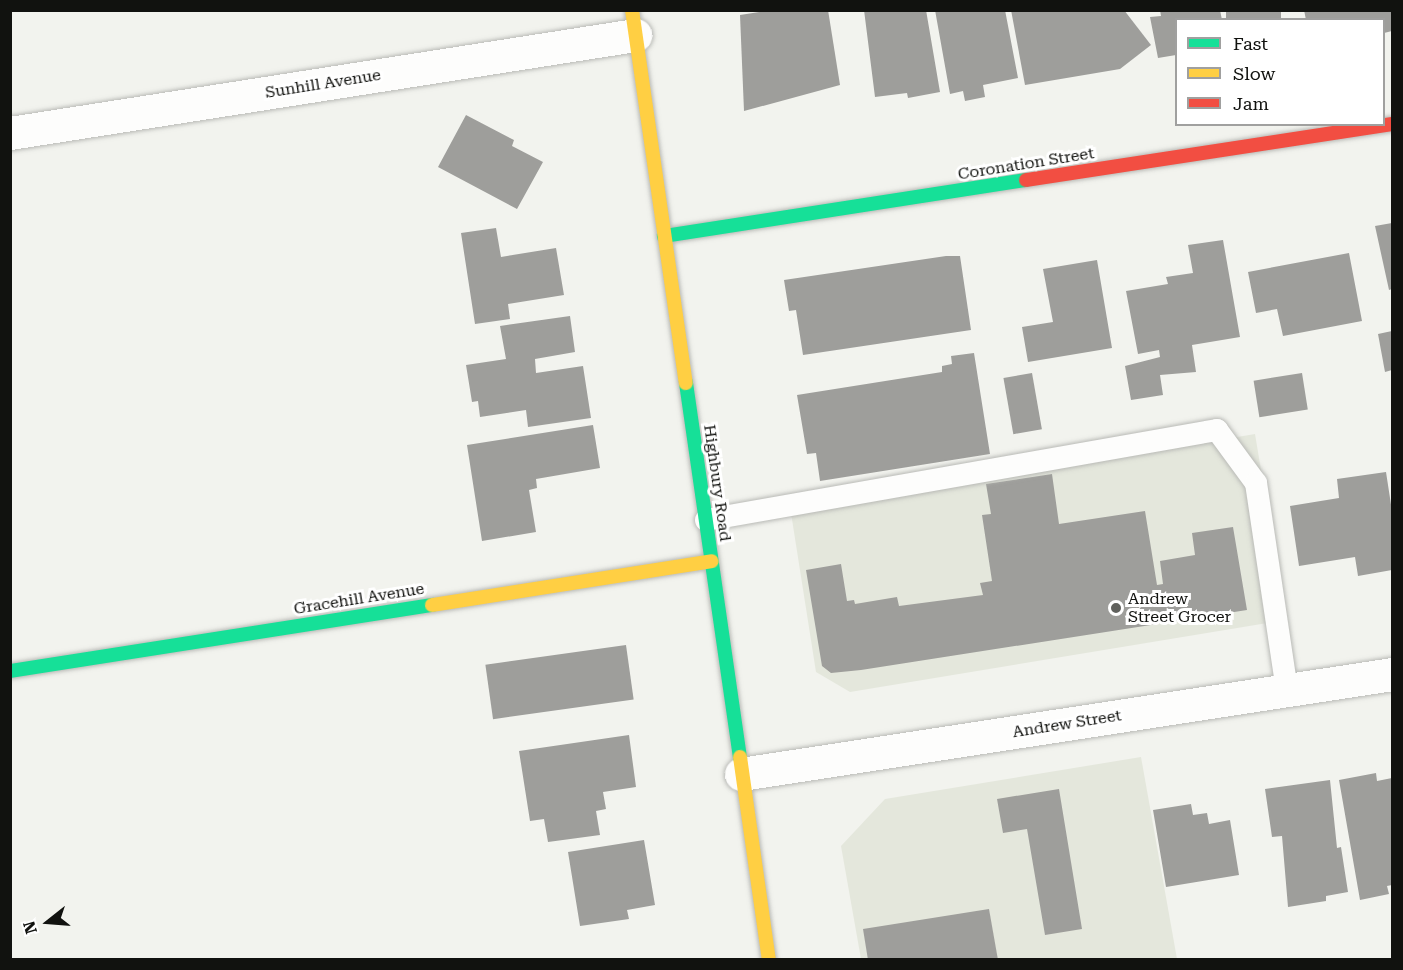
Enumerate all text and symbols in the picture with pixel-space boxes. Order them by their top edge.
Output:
legend [1175,18,1385,126]
text: Fast [1233,33,1268,54]
text: Slow [1233,63,1275,84]
street label: Sunhill Avenue [264,65,382,103]
text: Jam [1233,93,1269,114]
street label: Coronation Street [957,144,1095,184]
street label: Highbury Road [699,423,735,543]
street label: Gracehill Avenue [292,579,426,619]
place label: Andrew Street Grocer [1128,589,1231,627]
marker: Andrew Street Grocer [1109,601,1123,615]
street label: Andrew Street [1011,706,1123,742]
north arrow [18,892,78,952]
text: N [19,919,41,936]

